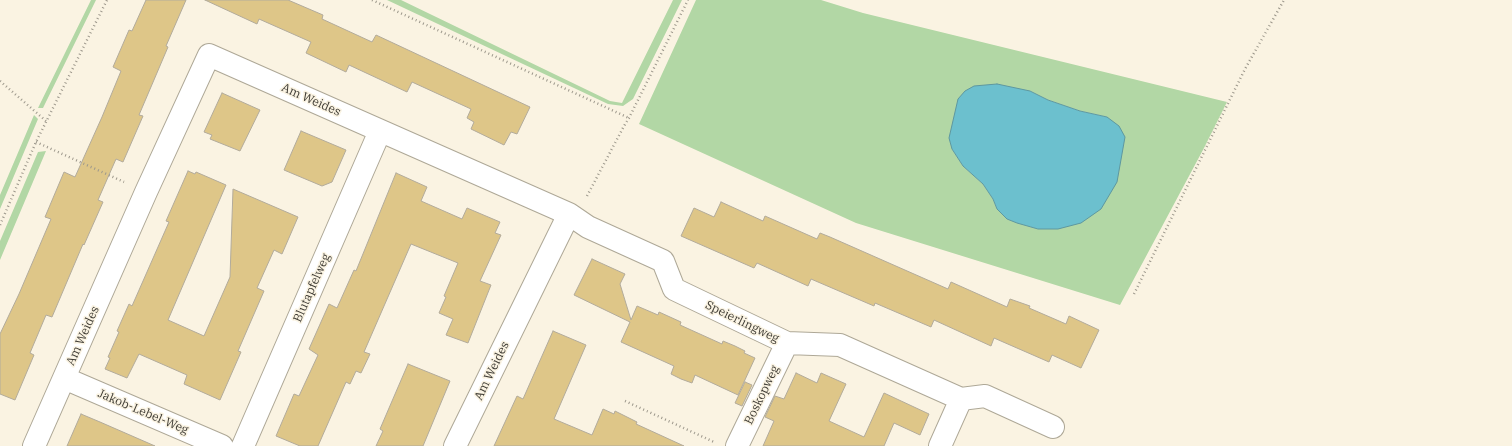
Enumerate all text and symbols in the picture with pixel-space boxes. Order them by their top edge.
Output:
street label: Am Weides [279,81,343,119]
street label: Blutapfelweg [290,252,334,324]
street label: Speierlingweg [703,298,781,346]
street label: Am Weides [64,304,102,368]
street label: Am Weides [472,339,512,403]
street label: Boskopweg [742,363,782,427]
street label: Jakob-Lebel-Weg [96,386,190,438]

